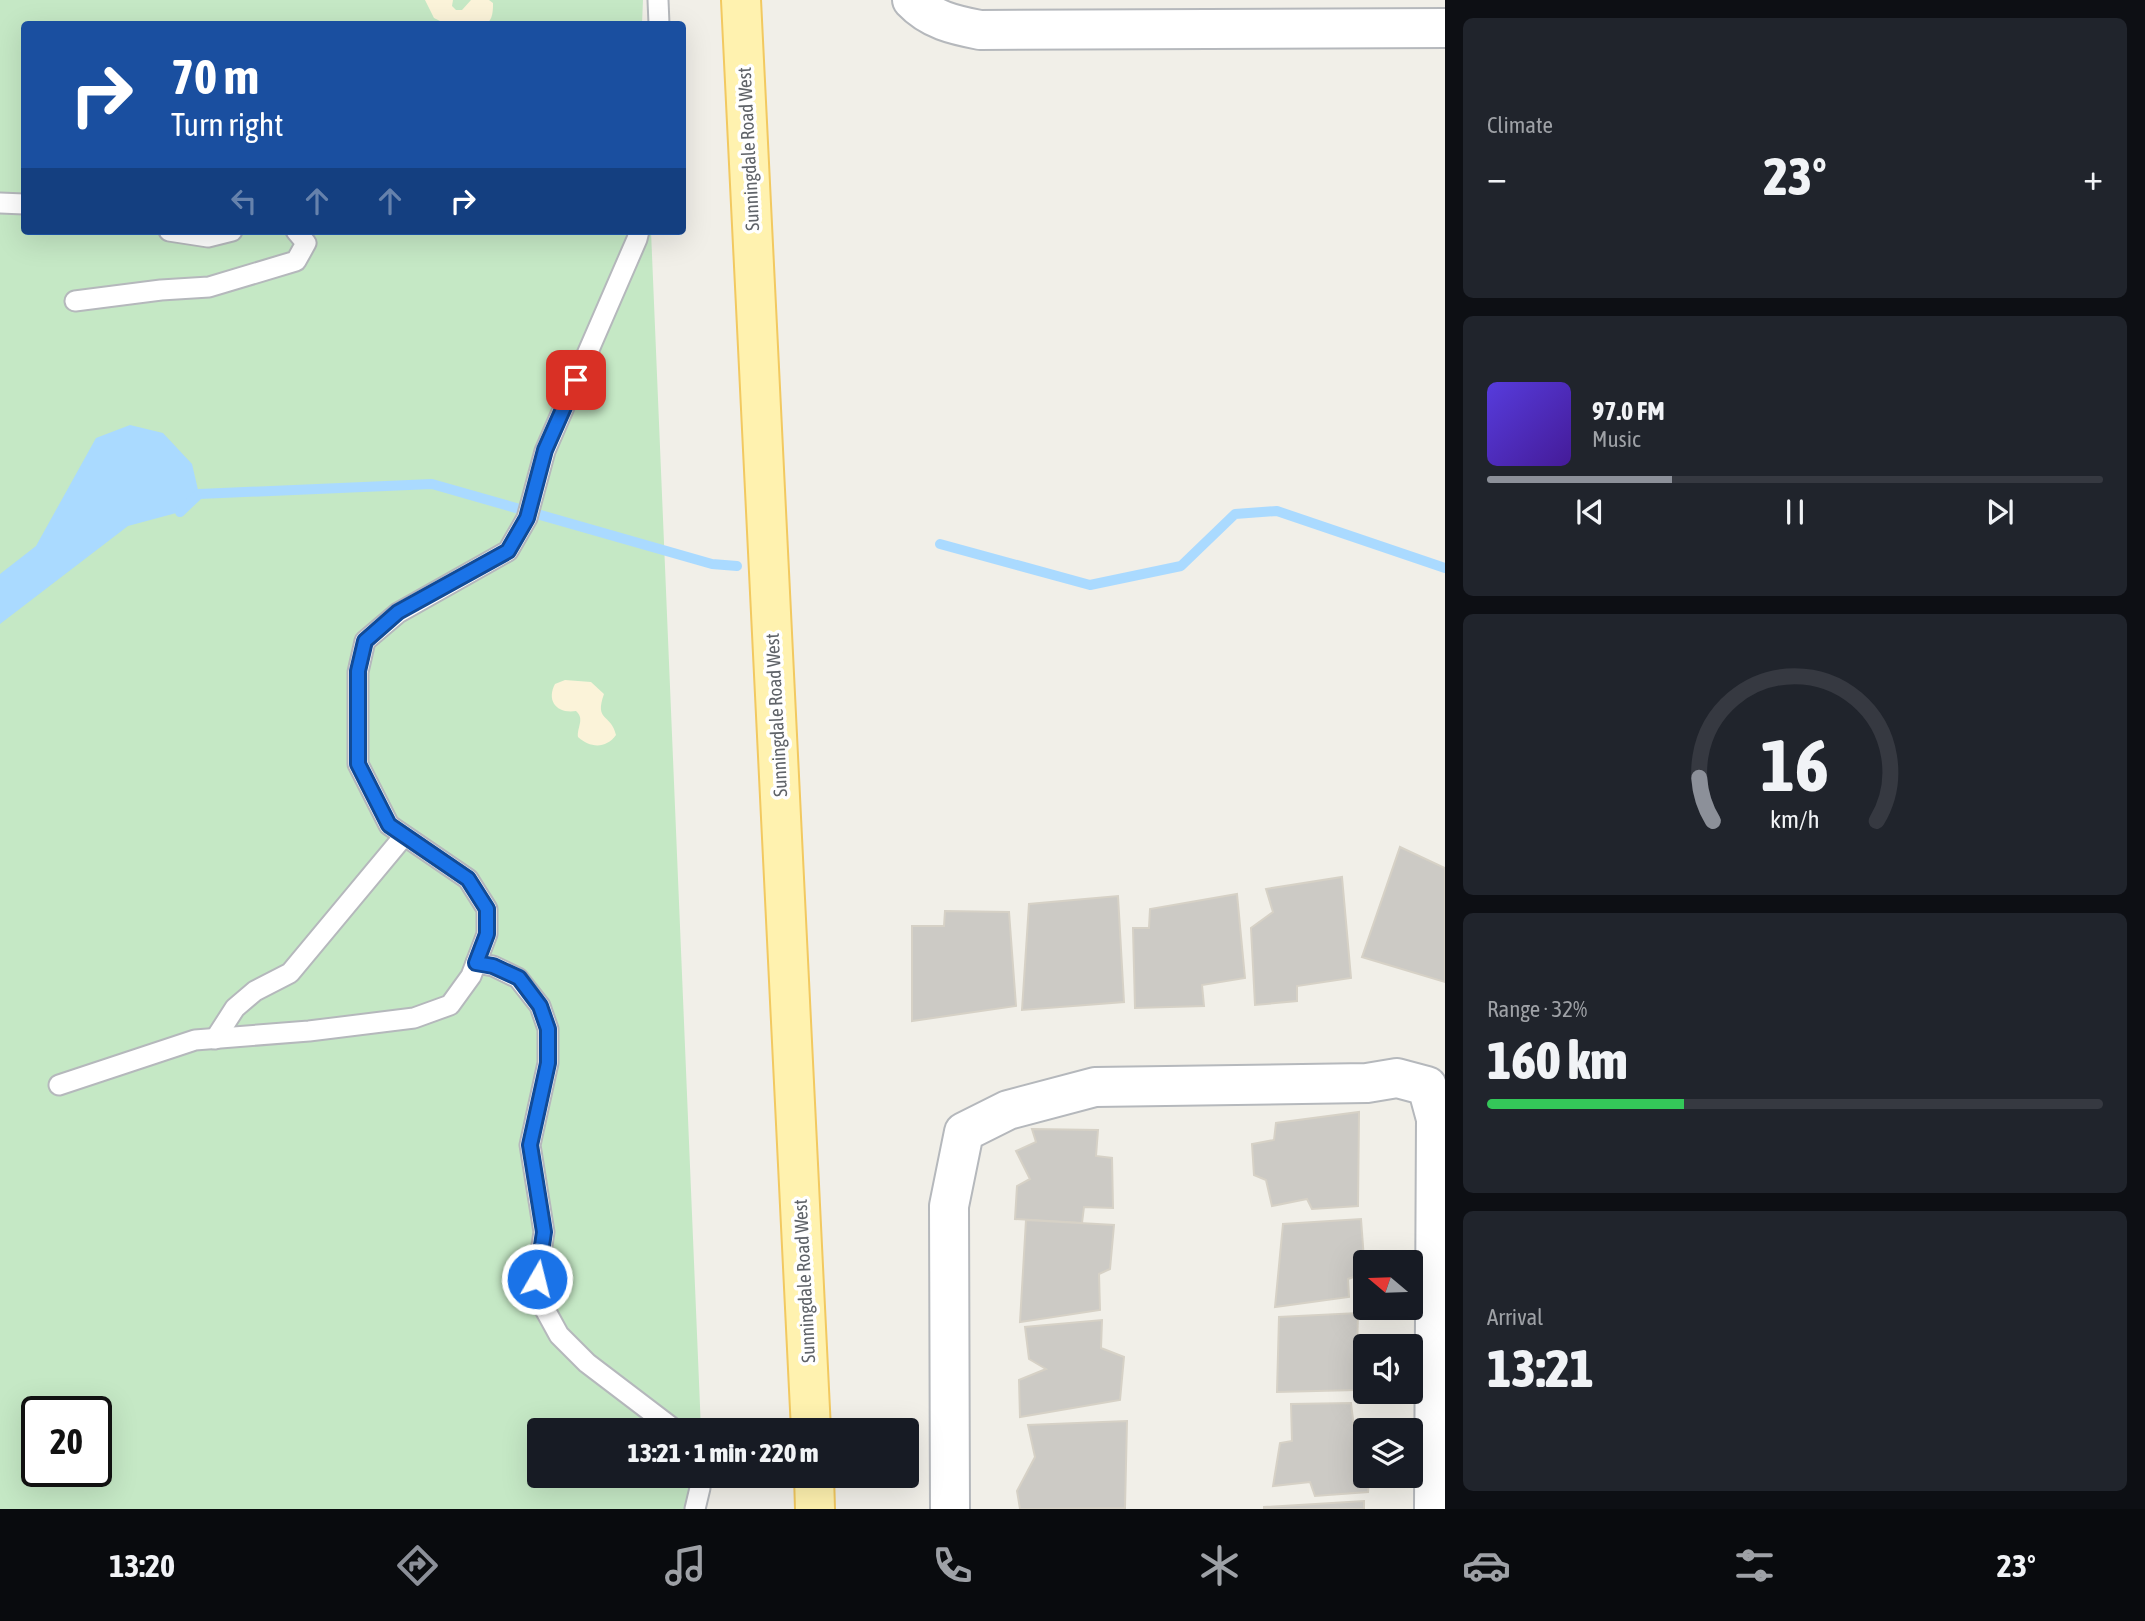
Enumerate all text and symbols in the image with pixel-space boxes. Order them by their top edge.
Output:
text: 70 m [171,48,259,104]
icon: right [56,49,147,140]
street label: Sunningdale Road West [733,67,763,231]
text: Turn right [171,106,284,143]
text: Climate [1487,112,1553,138]
text: 23° [1763,146,1827,206]
text: − [1487,155,1507,198]
text: + [2083,155,2103,198]
icon: left [225,182,263,220]
icon: ahead [298,182,336,220]
icon: ahead [371,182,409,220]
icon: right [444,182,482,220]
pin [546,350,606,410]
icon: arrive [557,361,595,399]
text: 97.0 FM [1592,396,1665,426]
text: Music [1592,426,1640,452]
icon: previous [1571,493,1609,531]
icon: pause [1776,493,1814,531]
icon: next [1981,493,2019,531]
street label: Sunningdale Road West [761,633,791,797]
text: 16 [1761,723,1829,806]
text: km/h [1770,804,1820,832]
text: Range · 32% [1487,996,1587,1022]
text: 160 km [1487,1030,1628,1090]
street label: Sunningdale Road West [789,1199,819,1363]
position arrow [500,1242,574,1316]
north arrow [1353,1250,1423,1320]
map controls [1353,1250,1423,1488]
text: Arrival [1487,1304,1543,1330]
button: sound [1353,1334,1423,1404]
text: 13:21 [1487,1338,1594,1398]
speed limit sign: 20 [21,1396,112,1487]
button: layers [1353,1418,1423,1488]
text: 13:21 · 1 min · 220 m [628,1438,818,1468]
icon: directions [393,1541,442,1590]
icon: music [661,1541,710,1590]
icon: phone [928,1541,977,1590]
icon: climate [1195,1541,1244,1590]
icon: car [1462,1541,1511,1590]
icon: filters [1730,1541,1779,1590]
text: 13:20 [109,1547,175,1584]
text: 23° [1997,1547,2036,1584]

